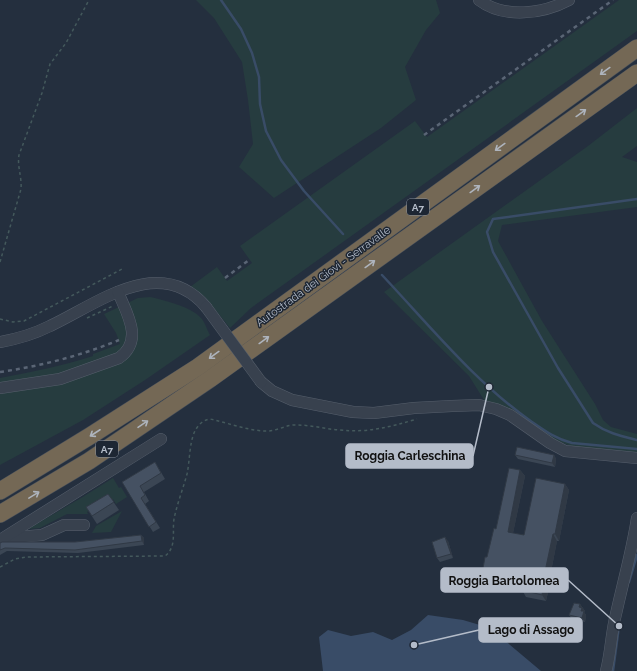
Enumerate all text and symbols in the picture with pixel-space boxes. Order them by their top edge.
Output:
one-way arrow [600,67,611,75]
one-way arrow [575,109,586,117]
one-way arrow [495,143,506,151]
one-way arrow [470,184,481,193]
road number: A7 [407,199,429,215]
street label: Autostrada dei Giovi - Serravalle [254,223,393,330]
one-way arrow [364,260,375,268]
one-way arrow [258,336,269,344]
one-way arrow [209,351,220,359]
one-way arrow [137,420,148,428]
one-way arrow [90,429,101,437]
road number: A7 [96,441,118,457]
callout: Roggia Carleschina [346,444,473,468]
text: Roggia Carleschina [355,449,466,463]
one-way arrow [28,490,40,498]
callout: Roggia Bartolomea [441,568,568,592]
text: Roggia Bartolomea [449,574,560,588]
callout: Lago di Assago [479,618,582,642]
text: Lago di Assago [488,623,574,637]

